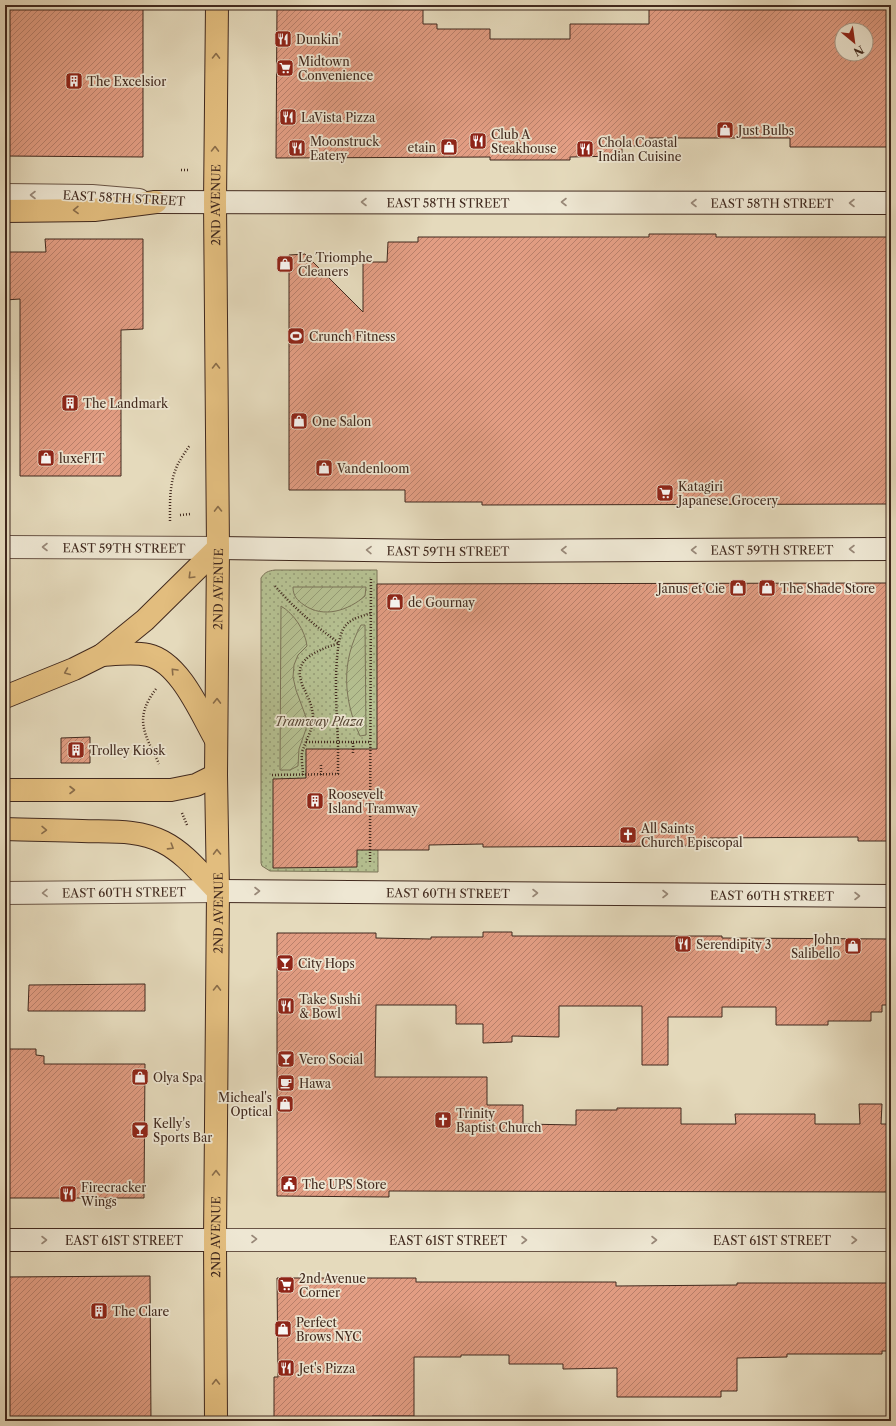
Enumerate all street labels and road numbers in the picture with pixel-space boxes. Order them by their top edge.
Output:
street label: 2ND AVENUE [207,164,223,246]
street label: EAST 58TH STREET [62,187,186,209]
street label: EAST 58TH STREET [387,195,509,210]
street label: EAST 58TH STREET [711,195,833,210]
street label: EAST 59TH STREET [63,540,185,555]
street label: EAST 59TH STREET [710,542,833,557]
street label: EAST 59TH STREET [386,543,509,559]
street label: 2ND AVENUE [210,548,225,630]
street label: 2ND AVENUE [210,872,226,954]
street label: EAST 60TH STREET [62,884,186,900]
street label: EAST 60TH STREET [386,885,510,901]
street label: EAST 60TH STREET [710,887,834,903]
street label: 2ND AVENUE [207,1196,223,1278]
street label: EAST 61ST STREET [65,1233,183,1248]
street label: EAST 61ST STREET [389,1233,507,1248]
street label: EAST 61ST STREET [713,1233,831,1248]

